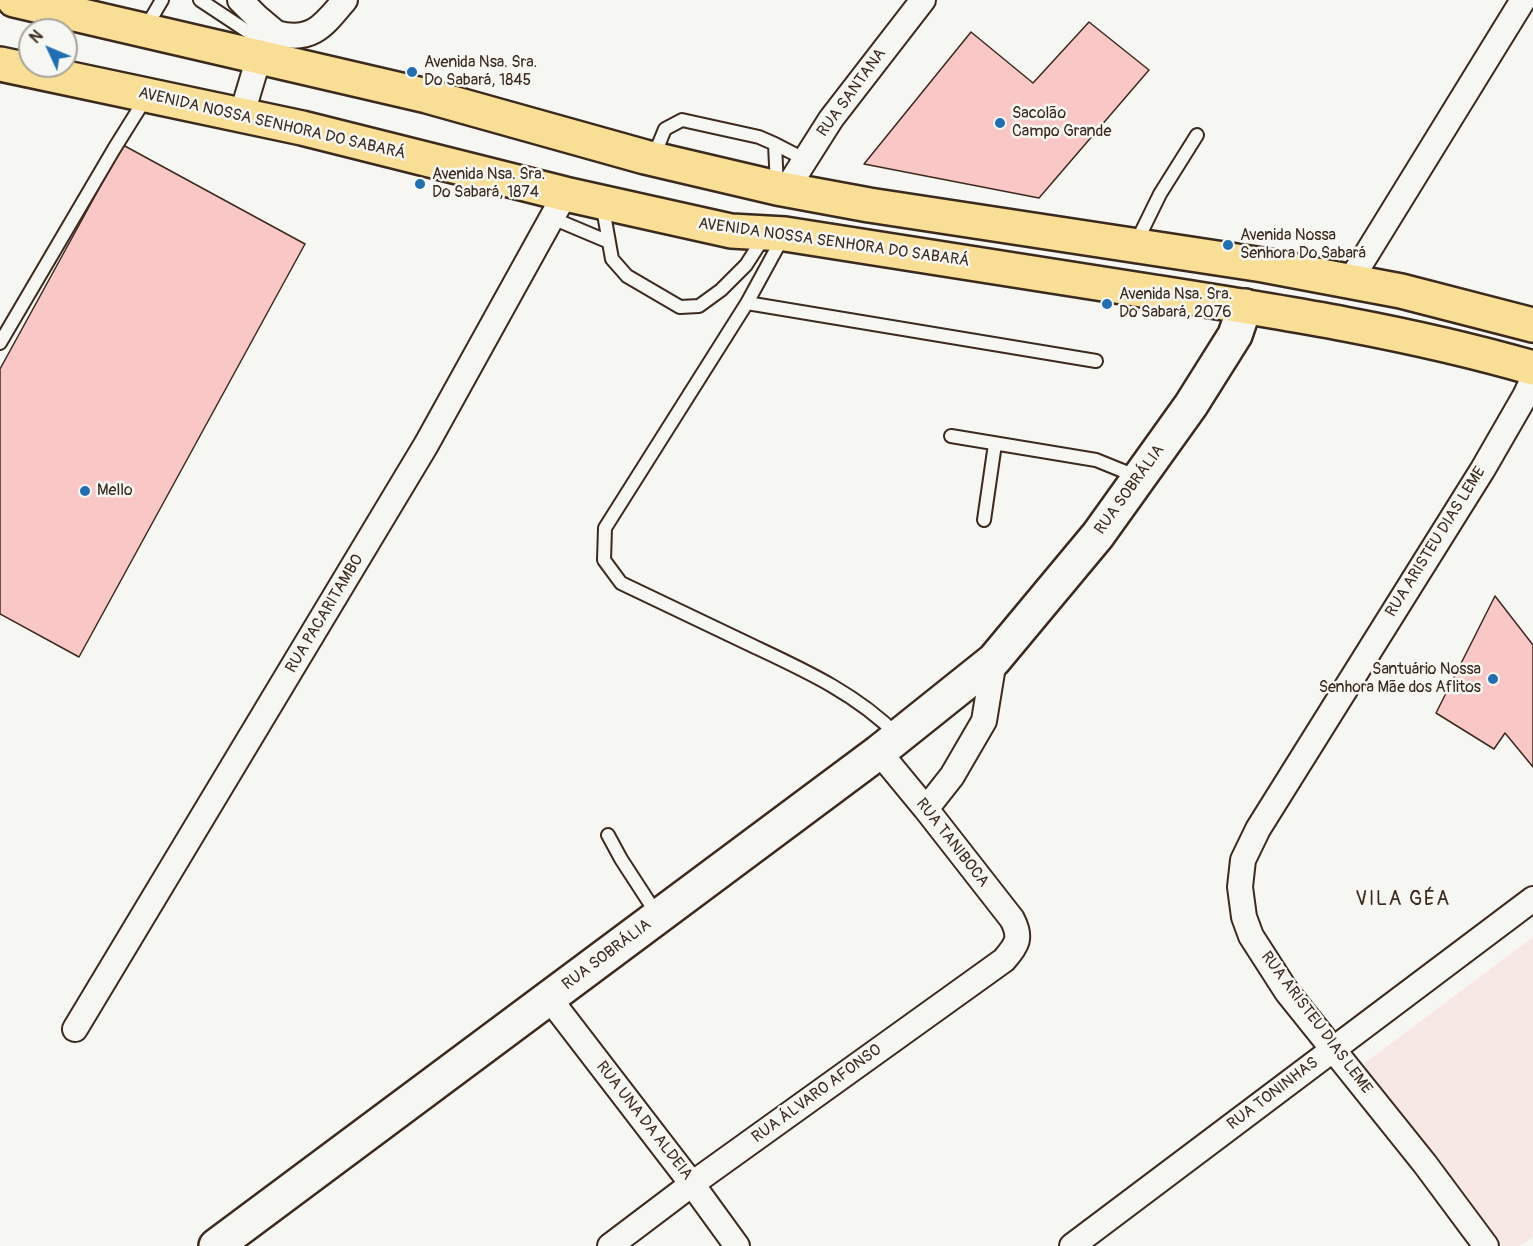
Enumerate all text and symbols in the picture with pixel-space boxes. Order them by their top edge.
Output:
north arrow [18,18,78,78]
text: N [26,26,47,48]
street label: RUA SANTANA [814,45,890,141]
place label: Avenida Nsa. Sra. Do Sabará, 1845 [424,53,537,91]
marker: Avenida Nsa. Sra. Do Sabará, 1845 [405,65,419,79]
street label: AVENIDA NOSSA SENHORA DO SABARÁ [136,84,408,164]
place label: Sacolão Campo Grande [1012,104,1111,142]
marker: Sacolão Campo Grande [993,116,1007,130]
place label: Avenida Nsa. Sra. Do Sabará, 1874 [432,165,545,203]
marker: Avenida Nsa. Sra. Do Sabará, 1874 [413,177,427,191]
street label: AVENIDA NOSSA SENHORA DO SABARÁ [697,214,971,272]
place label: Avenida Nossa Senhora Do Sabará [1240,226,1366,264]
marker: Avenida Nossa Senhora Do Sabará [1221,238,1235,252]
place label: Avenida Nsa. Sra. Do Sabará, 2076 [1119,285,1232,323]
marker: Avenida Nsa. Sra. Do Sabará, 2076 [1100,297,1114,311]
street label: RUA SOBRÁLIA [1091,441,1169,539]
street label: RUA ARISTEU DIAS LEME [1382,463,1490,621]
place label: Mello [97,481,133,501]
marker: Mello [78,484,92,498]
street label: RUA PACARITAMBO [282,551,368,677]
place label: Santuário Nossa Senhora Mãe dos Aflitos [1319,660,1481,698]
marker: Santuário Nossa Senhora Mãe dos Aflitos [1486,672,1500,686]
street label: RUA TANIBOCA [911,795,993,891]
district label: VILA GÉA [1355,888,1451,912]
street label: RUA SOBRÁLIA [559,915,655,995]
street label: RUA ARISTEU DIAS LEME [1256,948,1376,1098]
street label: RUA ÁLVARO AFONSO [748,1040,886,1148]
street label: RUA TONINHAS [1224,1054,1322,1134]
street label: RUA UNA DA ALDEIA [592,1058,696,1184]

